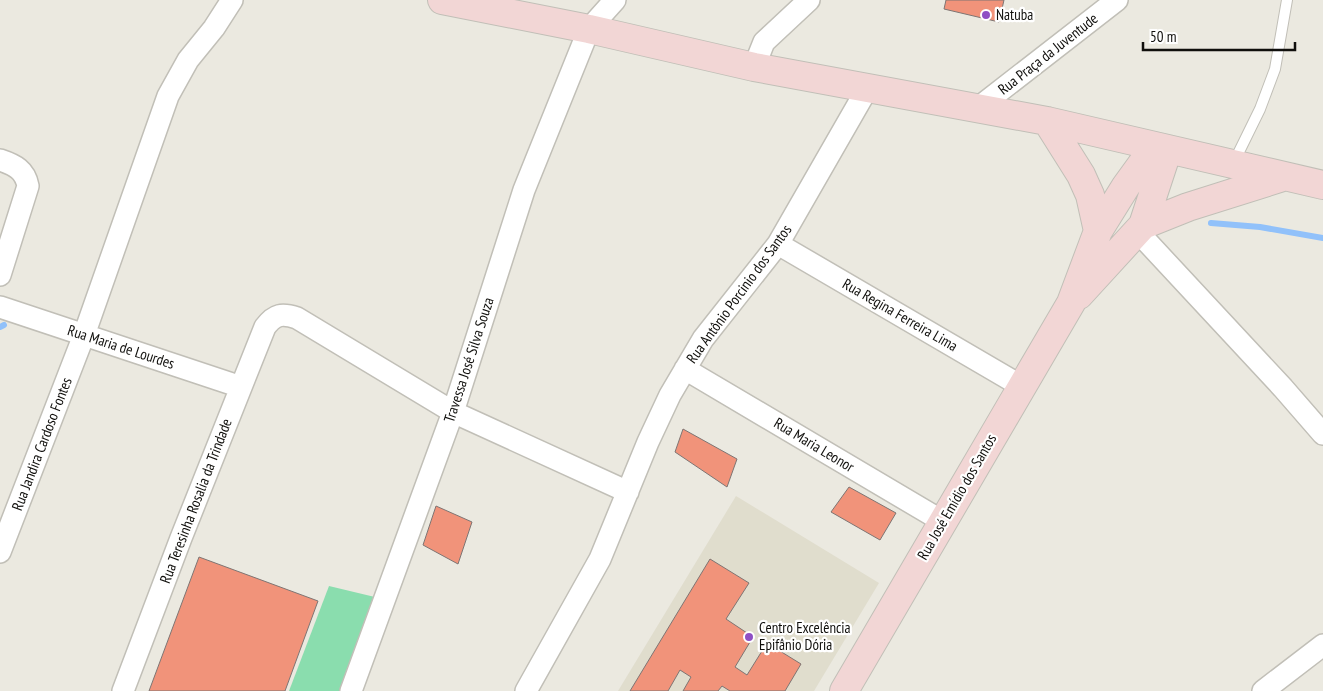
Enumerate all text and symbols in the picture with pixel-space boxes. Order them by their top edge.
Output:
place label: Natuba [996,5,1033,24]
marker: Natuba [980,9,992,21]
street label: Rua Praça da Juventude [994,9,1101,99]
scale bar [1143,20,1296,52]
text: 50 m [1150,27,1176,46]
street label: Rua Antônio Porcinio dos Santos [682,221,795,367]
street label: Rua Regina Ferreira Lima [839,274,961,355]
street label: Travessa José Silva Souza [439,295,498,425]
street label: Rua Maria de Lourdes [65,320,177,373]
street label: Rua Jandira Cardoso Fontes [7,375,76,513]
street label: Rua Maria Leonor [771,413,859,476]
street label: Rua Teresinha Rosalia da Trindade [155,416,236,586]
street label: Rua José Emídio dos Santos [913,430,1000,563]
place label: Centro Excelência Epifânio Dória [759,618,851,654]
marker: Centro Excelência Epifânio Dória [743,631,755,643]

